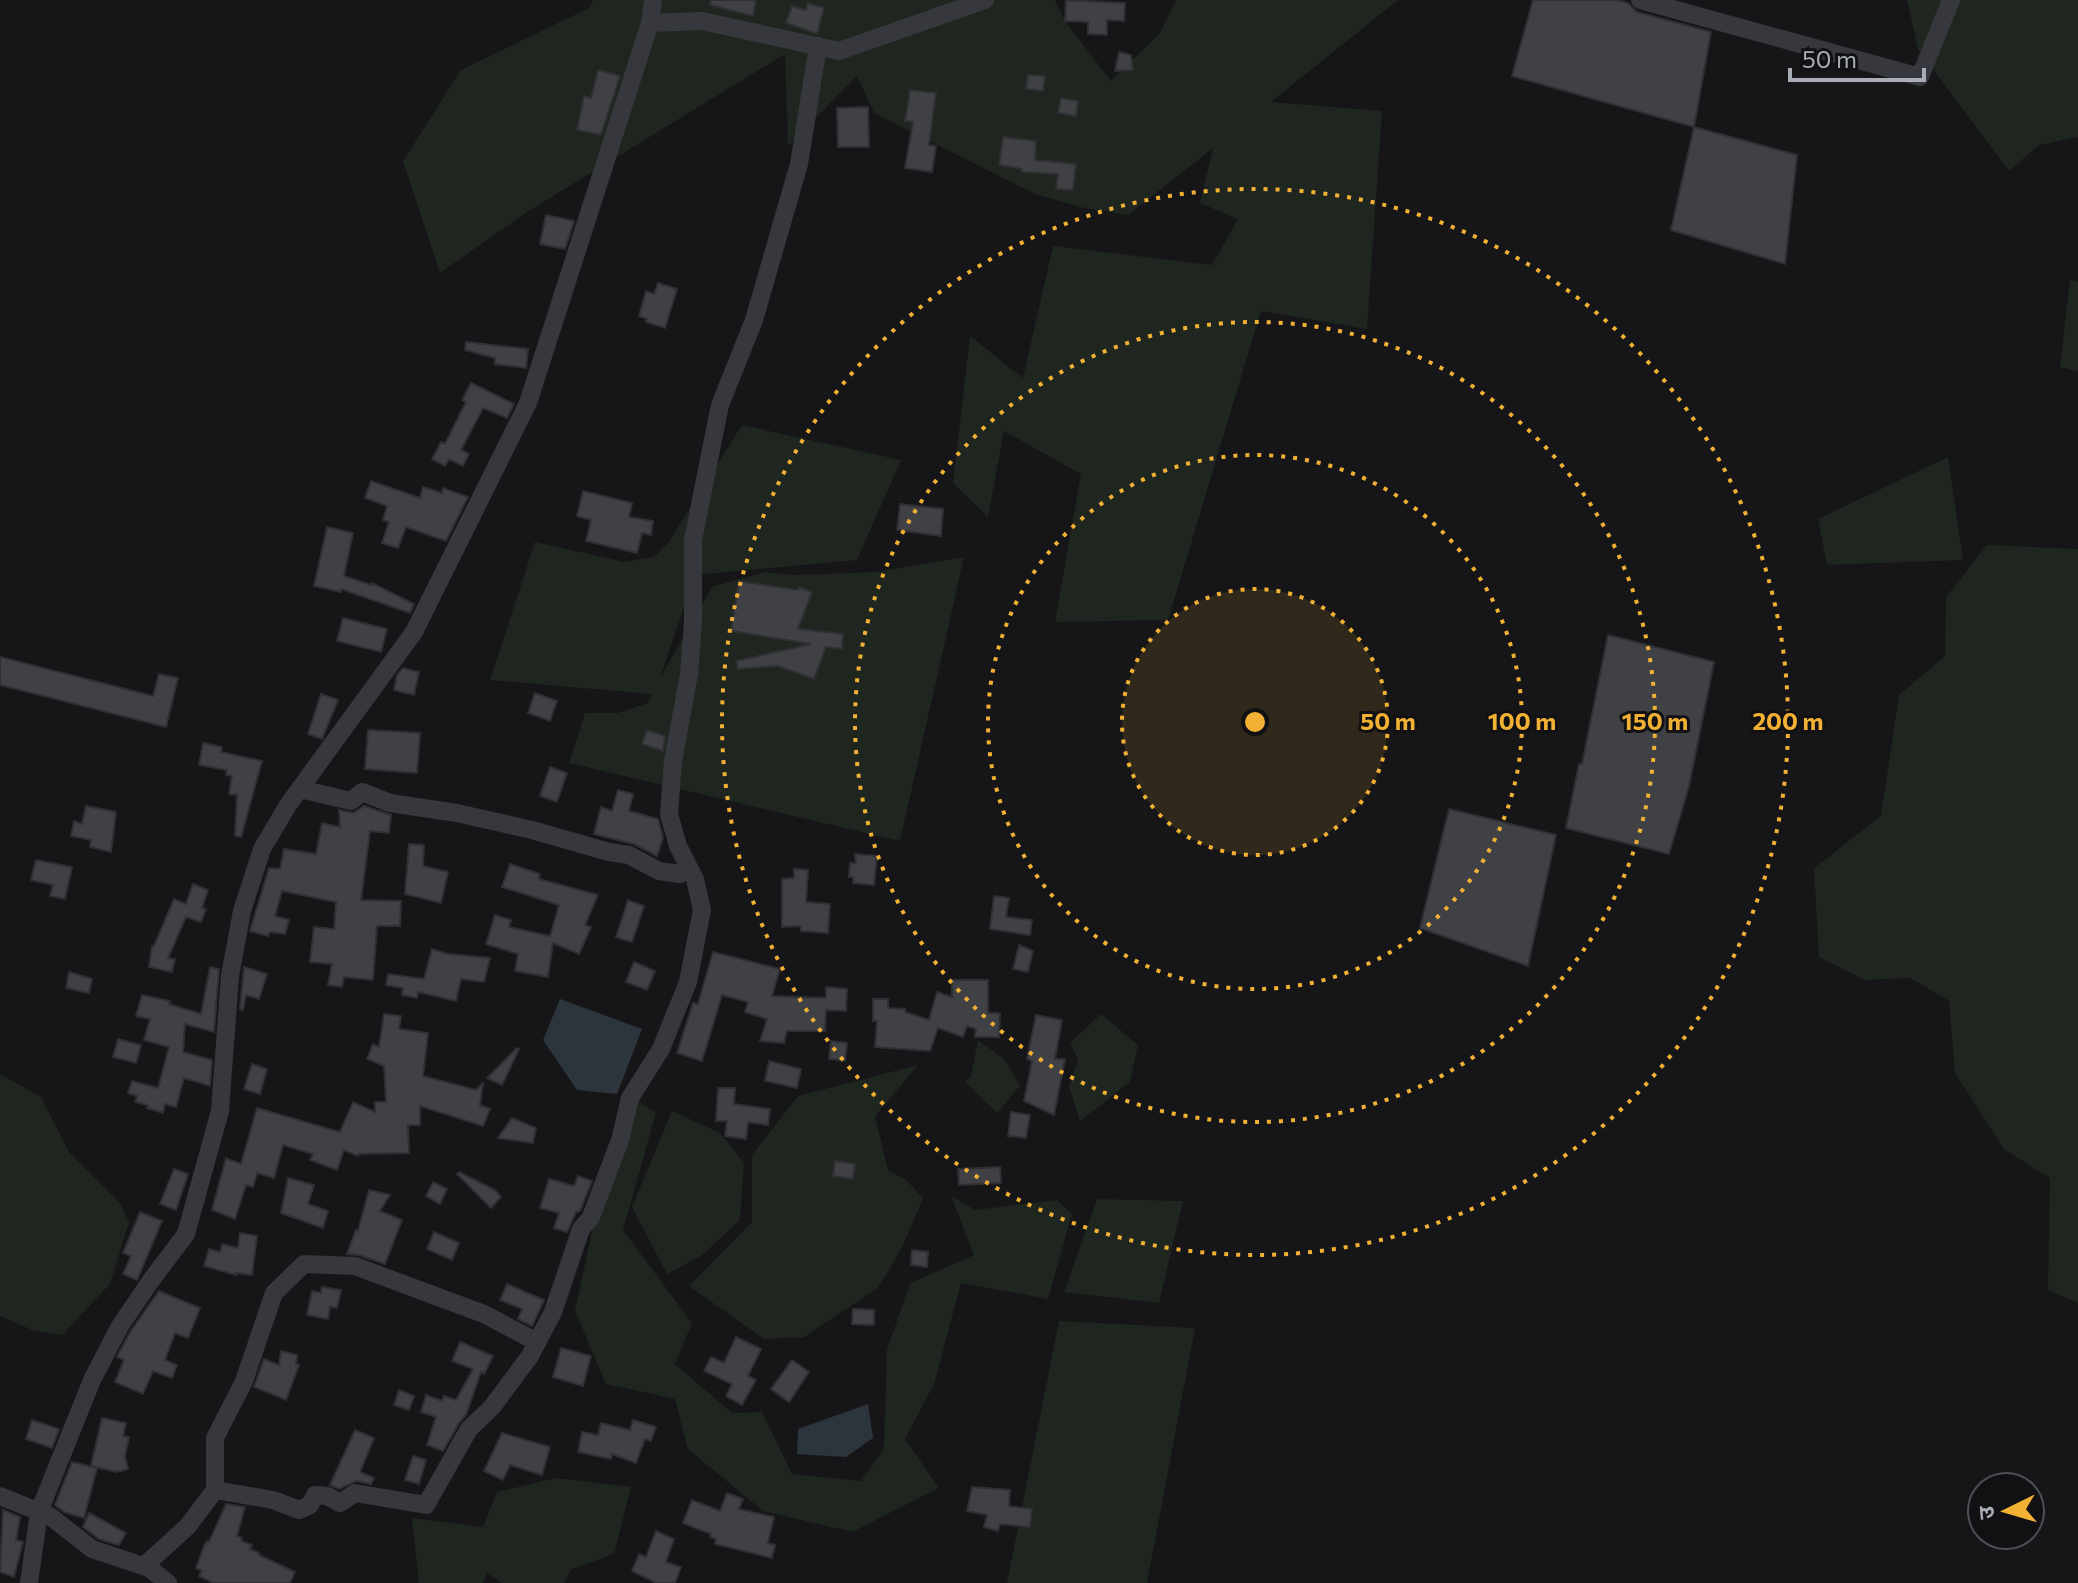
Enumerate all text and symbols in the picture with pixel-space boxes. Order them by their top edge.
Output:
scale bar [1790,32,1924,82]
text: 50 m [1802,44,1857,73]
text: 50 m [1360,706,1416,735]
text: 100 m [1488,706,1556,735]
text: 150 m [1622,706,1688,735]
text: 200 m [1753,706,1823,735]
centre of rings [1241,708,1269,736]
north arrow [1966,1471,2046,1551]
text: उ [1971,1504,2000,1520]

